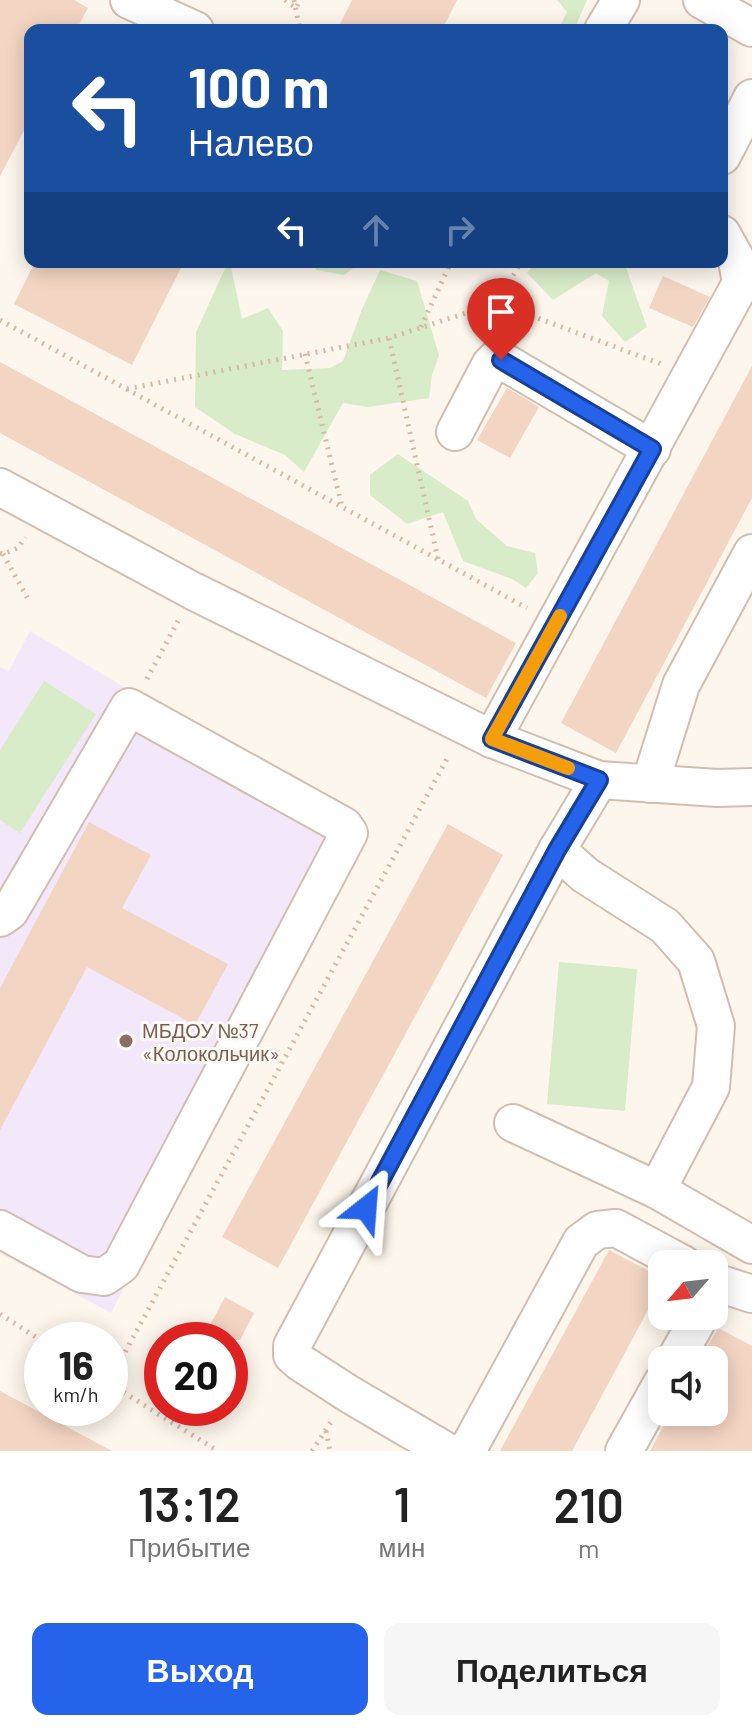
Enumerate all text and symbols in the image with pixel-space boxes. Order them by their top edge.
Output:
text: 100 m [188,52,330,119]
icon: left [56,56,160,160]
text: Налево [188,120,314,163]
icon: left [270,208,314,252]
icon: ahead [354,208,398,252]
icon: right [438,208,482,252]
pin [467,278,535,360]
icon: arrive [479,290,523,334]
place label: МБДОУ №37 «Колокольчик» [142,1018,280,1065]
marker: МБДОУ №37 «Колокольчик» [117,1032,135,1050]
position arrow [324,1166,408,1250]
north arrow [648,1250,728,1330]
map controls [648,1250,728,1426]
speed limit sign: 20 [144,1322,248,1426]
text: 16 [58,1340,94,1388]
button: sound [648,1346,728,1426]
text: km/h [53,1382,99,1406]
text: 13:12 [138,1474,241,1532]
text: 1 [393,1474,410,1532]
text: 210 [554,1475,624,1533]
text: Прибытие [128,1531,250,1562]
text: мин [379,1531,425,1562]
text: m [578,1532,599,1563]
button: Выход [32,1623,368,1715]
button: Поделиться [384,1623,720,1715]

